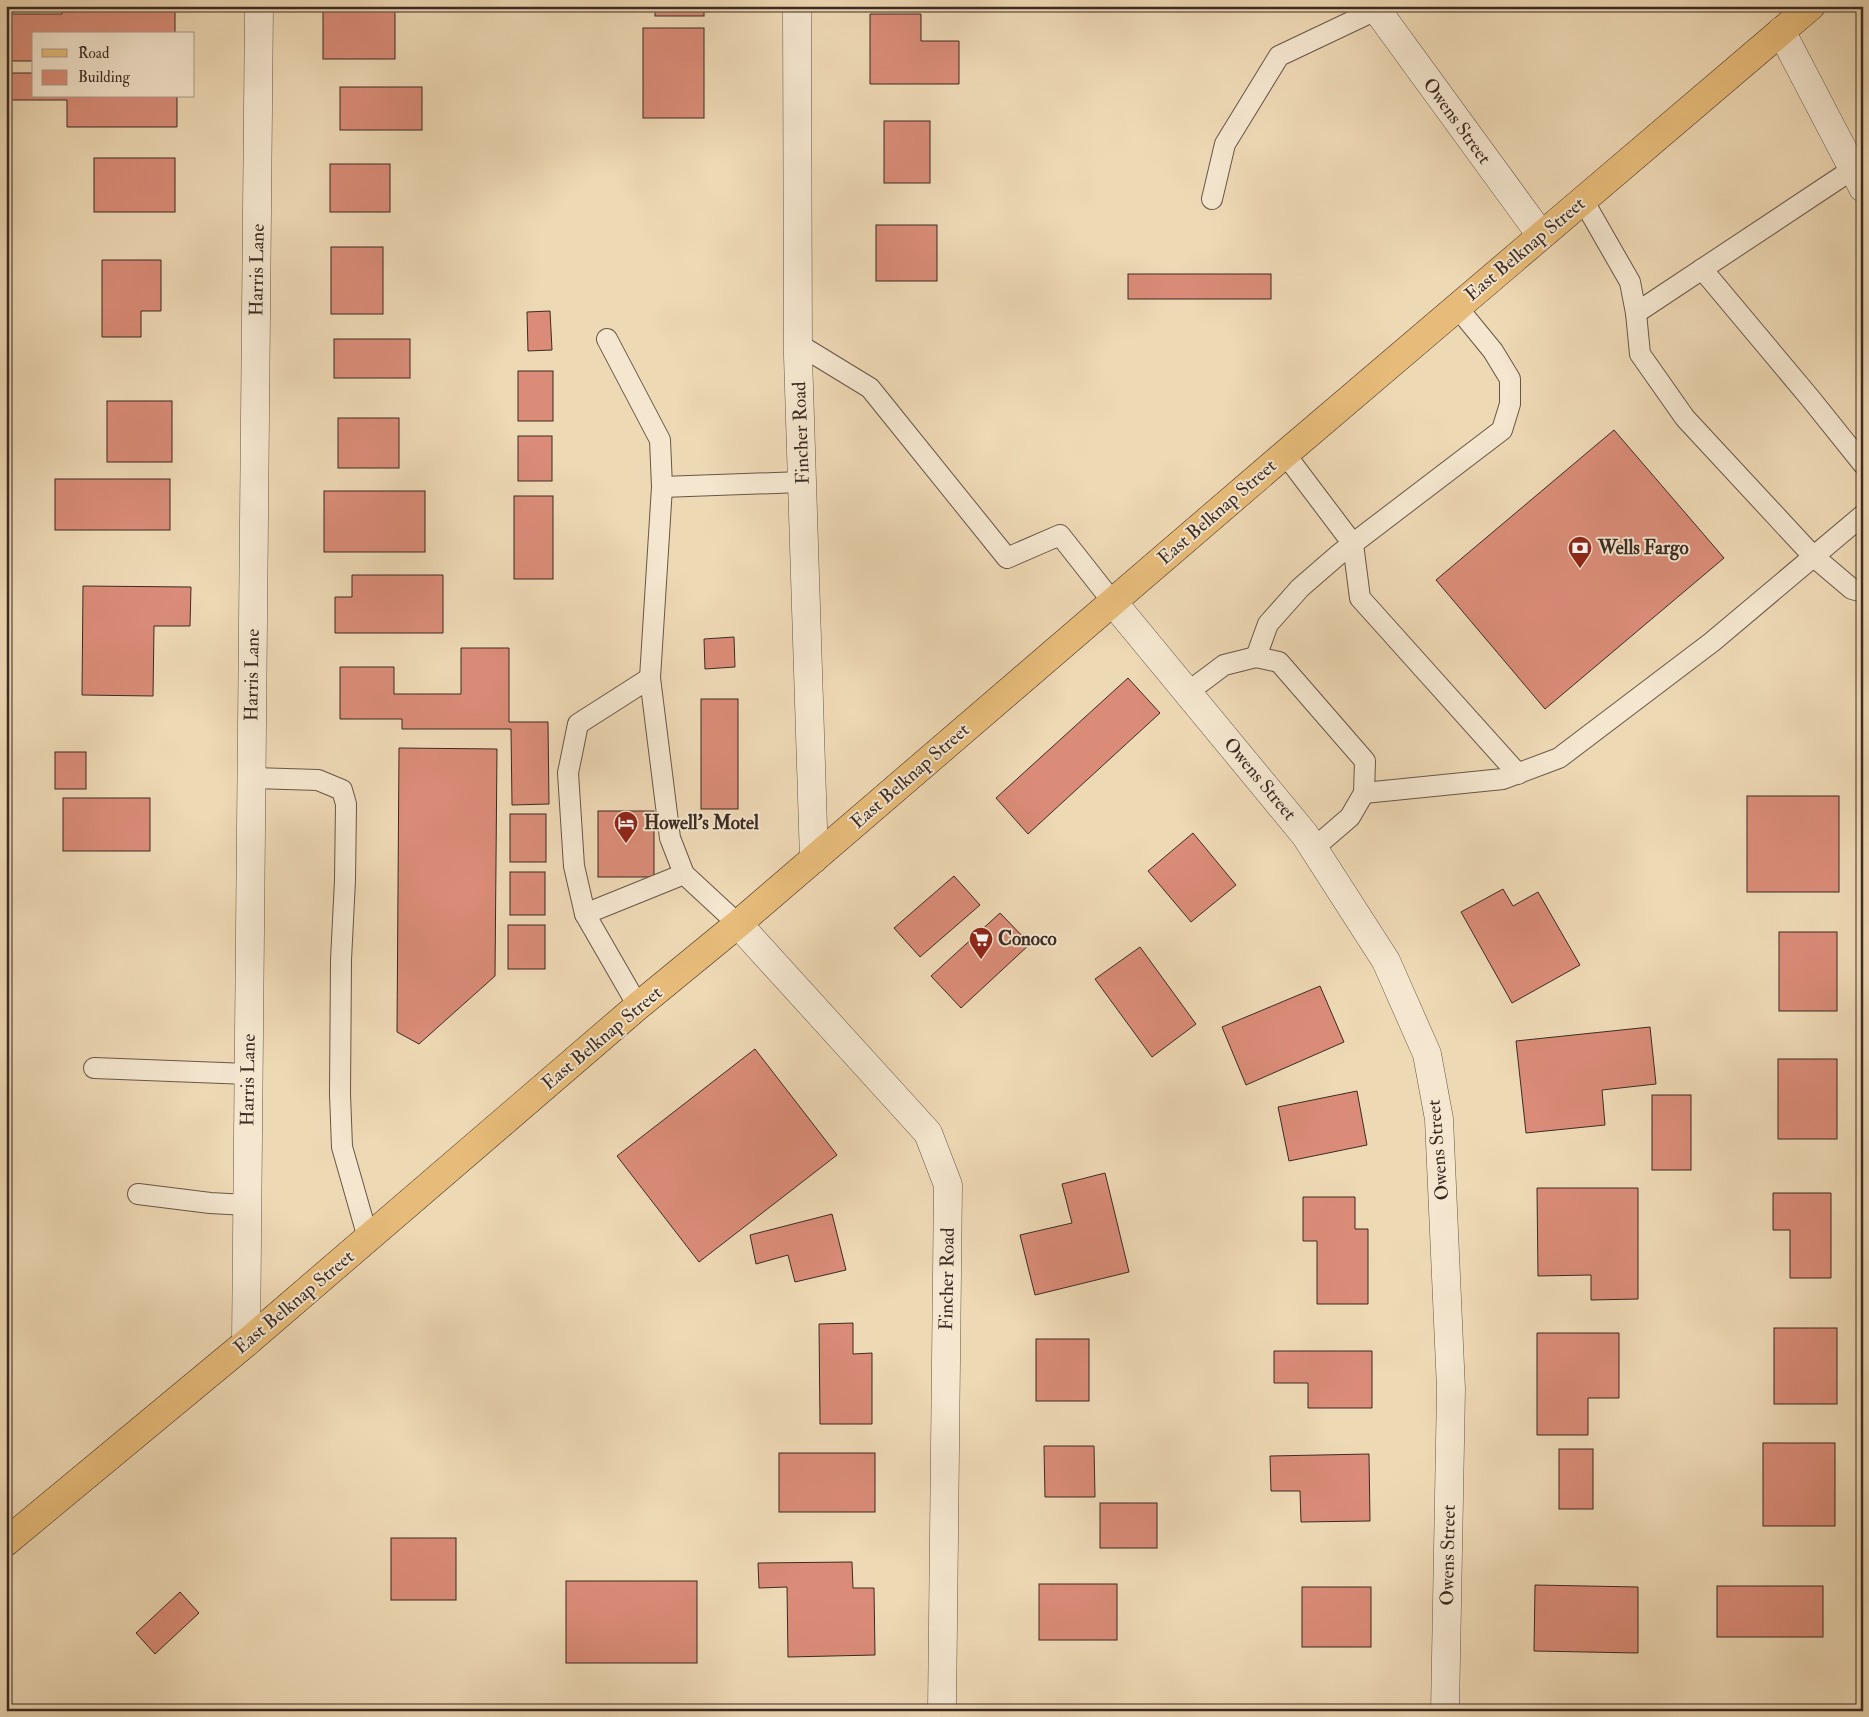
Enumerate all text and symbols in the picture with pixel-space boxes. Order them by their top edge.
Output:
legend [32,32,195,98]
text: Road [78,44,110,63]
text: Building [78,68,130,87]
street label: Owens Street [1418,73,1496,169]
street label: East Belknap Street [1460,192,1591,307]
street label: Harris Lane [244,224,270,316]
street label: Fincher Road [787,381,815,485]
street label: East Belknap Street [1153,454,1282,571]
bank icon: Wells Fargo [1567,535,1593,569]
place label: Wells Fargo [1597,536,1689,561]
street label: Harris Lane [239,629,265,721]
street label: East Belknap Street [846,718,975,835]
street label: Owens Street [1218,733,1302,825]
hotel icon: Howell's Motel [613,810,639,844]
place label: Howell's Motel [644,811,759,835]
supermarket icon: Conoco [968,926,994,960]
place label: Conoco [998,927,1057,951]
street label: East Belknap Street [537,981,668,1096]
street label: Harris Lane [235,1034,261,1126]
street label: Owens Street [1422,1099,1454,1201]
street label: Fincher Road [934,1227,960,1331]
street label: East Belknap Street [229,1245,360,1360]
street label: Owens Street [1435,1504,1461,1606]

